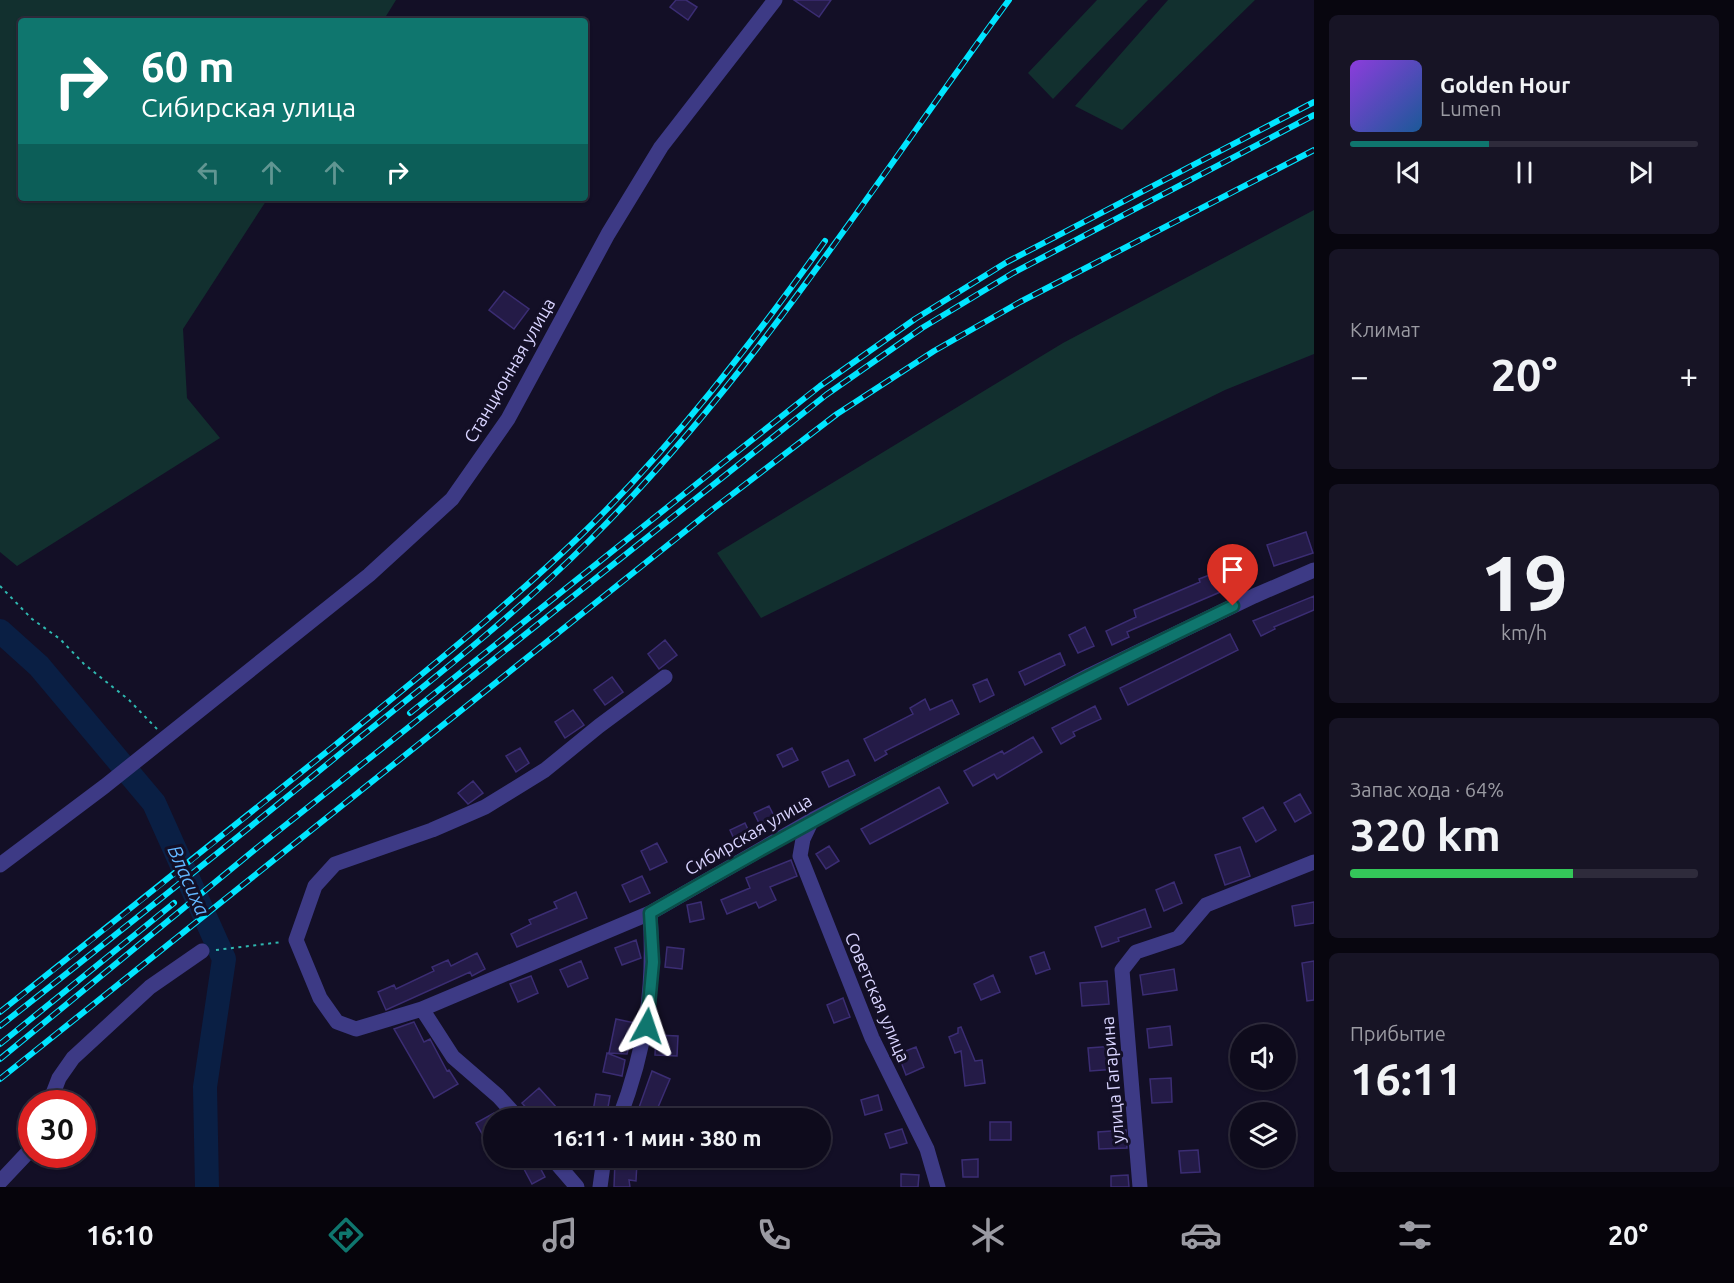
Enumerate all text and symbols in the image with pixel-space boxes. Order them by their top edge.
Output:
icon: right [42,42,120,120]
text: 60 m [141,43,235,90]
text: Golden Hour [1440,72,1570,97]
text: Сибирская улица [141,92,356,122]
text: Lumen [1440,97,1501,120]
icon: left [192,156,225,189]
icon: ahead [255,156,288,189]
icon: ahead [318,156,351,189]
icon: right [381,156,414,189]
icon: previous [1392,156,1425,189]
icon: pause [1508,156,1541,189]
icon: next [1624,156,1657,189]
street label: Станционная улица [459,294,559,446]
text: Климат [1350,318,1420,341]
text: 20° [1491,349,1557,400]
text: − [1350,357,1369,394]
text: + [1679,357,1698,394]
text: 19 [1480,538,1568,626]
pin [1207,544,1258,606]
icon: arrive [1216,553,1249,586]
text: km/h [1501,621,1547,644]
text: Запас хода · 64% [1350,778,1504,801]
street label: Сибирская улица [681,789,815,879]
text: 320 km [1350,809,1501,860]
water label: Власиха [163,841,215,919]
street label: Советская улица [842,929,914,1065]
position arrow [615,994,679,1058]
street label: улица Гагарина [1096,1016,1128,1144]
text: Прибытие [1350,1022,1446,1045]
map controls [1230,1024,1296,1168]
button: sound [1230,1024,1296,1090]
text: 16:11 [1350,1053,1463,1104]
speed limit sign: 30 [18,1090,96,1168]
button: layers [1230,1102,1296,1168]
text: 16:11 · 1 мин · 380 m [553,1125,761,1150]
icon: directions [325,1214,367,1256]
icon: music [539,1214,581,1256]
icon: phone [753,1214,795,1256]
icon: climate [967,1214,1009,1256]
icon: car [1180,1214,1222,1256]
icon: filters [1394,1214,1436,1256]
text: 16:10 [86,1220,153,1250]
text: 20° [1608,1220,1648,1250]

